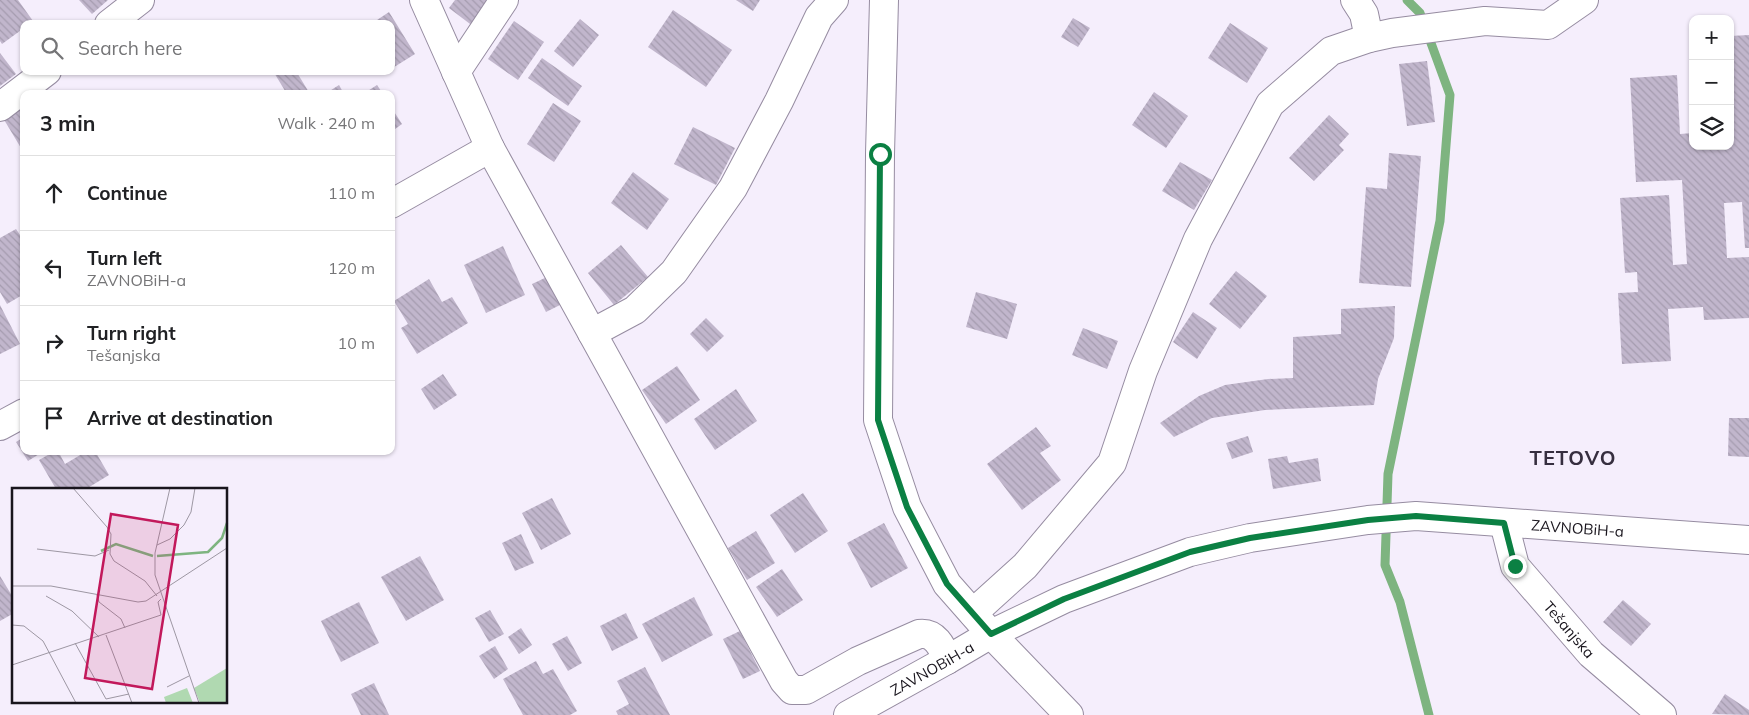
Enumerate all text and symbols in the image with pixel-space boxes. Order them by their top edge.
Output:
map controls [1689,15,1734,150]
button: + [1689,15,1734,60]
search box [20,20,395,75]
icon: search [38,34,66,62]
text: Search here [78,36,182,60]
button: − [1689,60,1734,105]
button: layers [1689,105,1734,150]
text: 3 min [40,110,95,136]
text: Walk · 240 m [277,113,375,133]
route start [869,143,892,166]
icon: ahead [40,179,68,207]
text: Continue [87,181,167,205]
text: 110 m [328,183,375,203]
text: Turn left [87,246,162,270]
icon: left [40,254,68,282]
text: 120 m [328,258,375,278]
text: ZAVNOBiH-a [87,270,186,290]
text: Turn right [87,321,176,345]
icon: right [40,329,68,357]
text: 10 m [338,333,375,353]
text: Tešanjska [87,345,161,365]
icon: arrive [40,404,68,432]
text: Arrive at destination [87,406,273,430]
district label: TETOVO [1530,445,1616,470]
inset map [12,488,228,702]
street label: ZAVNOBiH-a [1531,515,1625,540]
route end [1504,555,1527,578]
street label: Tešanjska [1540,597,1599,662]
street label: ZAVNOBiH-a [887,637,977,699]

